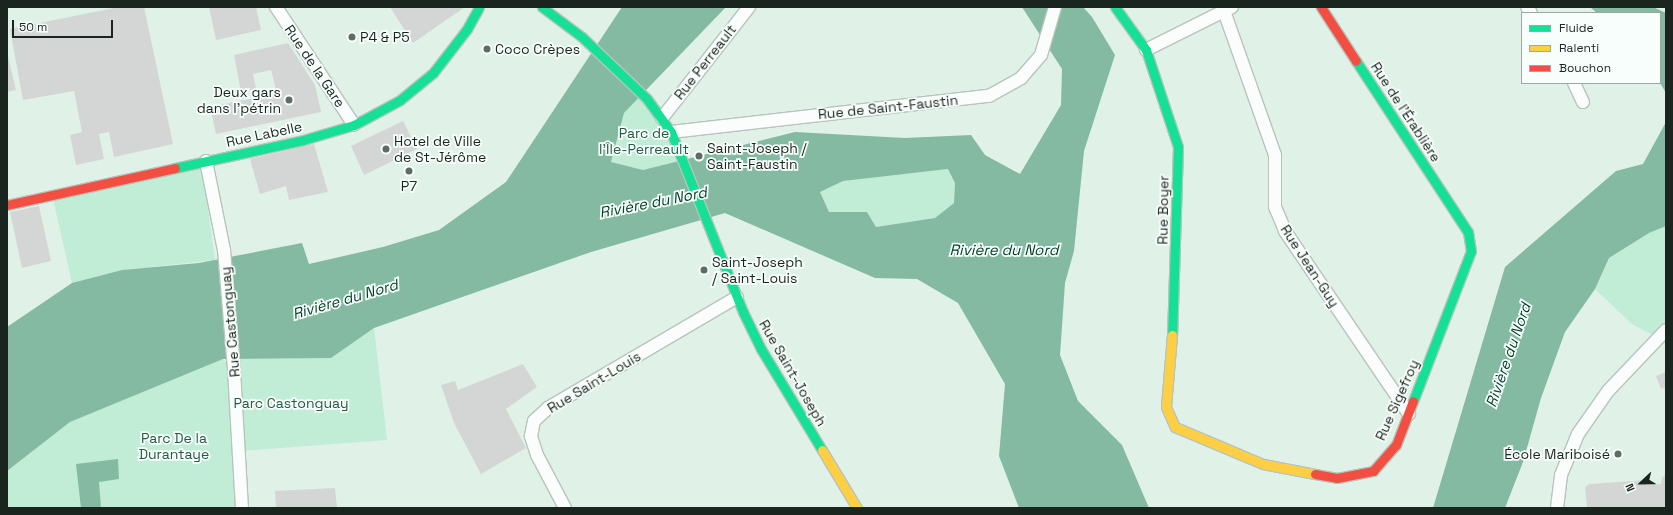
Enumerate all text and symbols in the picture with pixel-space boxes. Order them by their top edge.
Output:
scale bar [14,12,115,38]
legend [1521,12,1661,84]
text: 50 m [19,19,47,35]
text: Fluide [1559,20,1594,36]
street label: Rue Perreault [670,21,740,103]
street label: Rue de la Gare [281,22,349,110]
place label: P4 & P5 [360,29,410,45]
marker: P4 & P5 [347,32,357,42]
text: Ralenti [1559,40,1599,56]
place label: Coco Crèpes [495,41,580,57]
marker: Coco Crèpes [482,44,492,54]
street label: Rue de l'Érablière [1367,59,1445,165]
text: Bouchon [1559,60,1611,76]
place label: Deux gars dans l'pétrin [197,84,281,116]
street label: Rue de Saint-Faustin [817,91,959,123]
marker: Deux gars dans l'pétrin [284,95,294,105]
street label: Rue Labelle [224,118,304,150]
park label: Parc de l'Île-Perreault [599,125,689,158]
place label: Hotel de Ville de St-Jérôme [394,133,486,166]
place label: Saint-Joseph / Saint-Faustin [707,140,807,172]
marker: Hotel de Ville de St-Jérôme [381,144,391,154]
marker: Saint-Joseph / Saint-Faustin [694,151,704,161]
marker: P7 [404,166,414,176]
street label: Rue Boyer [1154,175,1172,245]
place label: P7 [401,178,417,194]
water label: Rivière du Nord [598,183,708,221]
street label: Rue Jean-Guy [1277,222,1343,310]
water label: Rivière du Nord [950,241,1058,259]
place label: Saint-Joseph / Saint-Louis [712,254,803,286]
marker: Saint-Joseph / Saint-Louis [699,265,709,275]
street label: Rue Castonguay [217,266,243,378]
water label: Rivière du Nord [290,275,400,323]
water label: Rivière du Nord [1482,301,1534,409]
street label: Rue Saint-Joseph [756,317,830,429]
street label: Rue Saint-Louis [544,348,644,416]
street label: Rue Sigefroy [1372,357,1422,443]
park label: Parc Castonguay [234,395,348,411]
park label: Parc De la Durantaye [139,430,209,462]
place label: École Mariboisé [1504,446,1610,462]
marker: École Mariboisé [1613,449,1623,459]
north arrow [1621,463,1661,503]
text: N [1622,481,1638,494]

